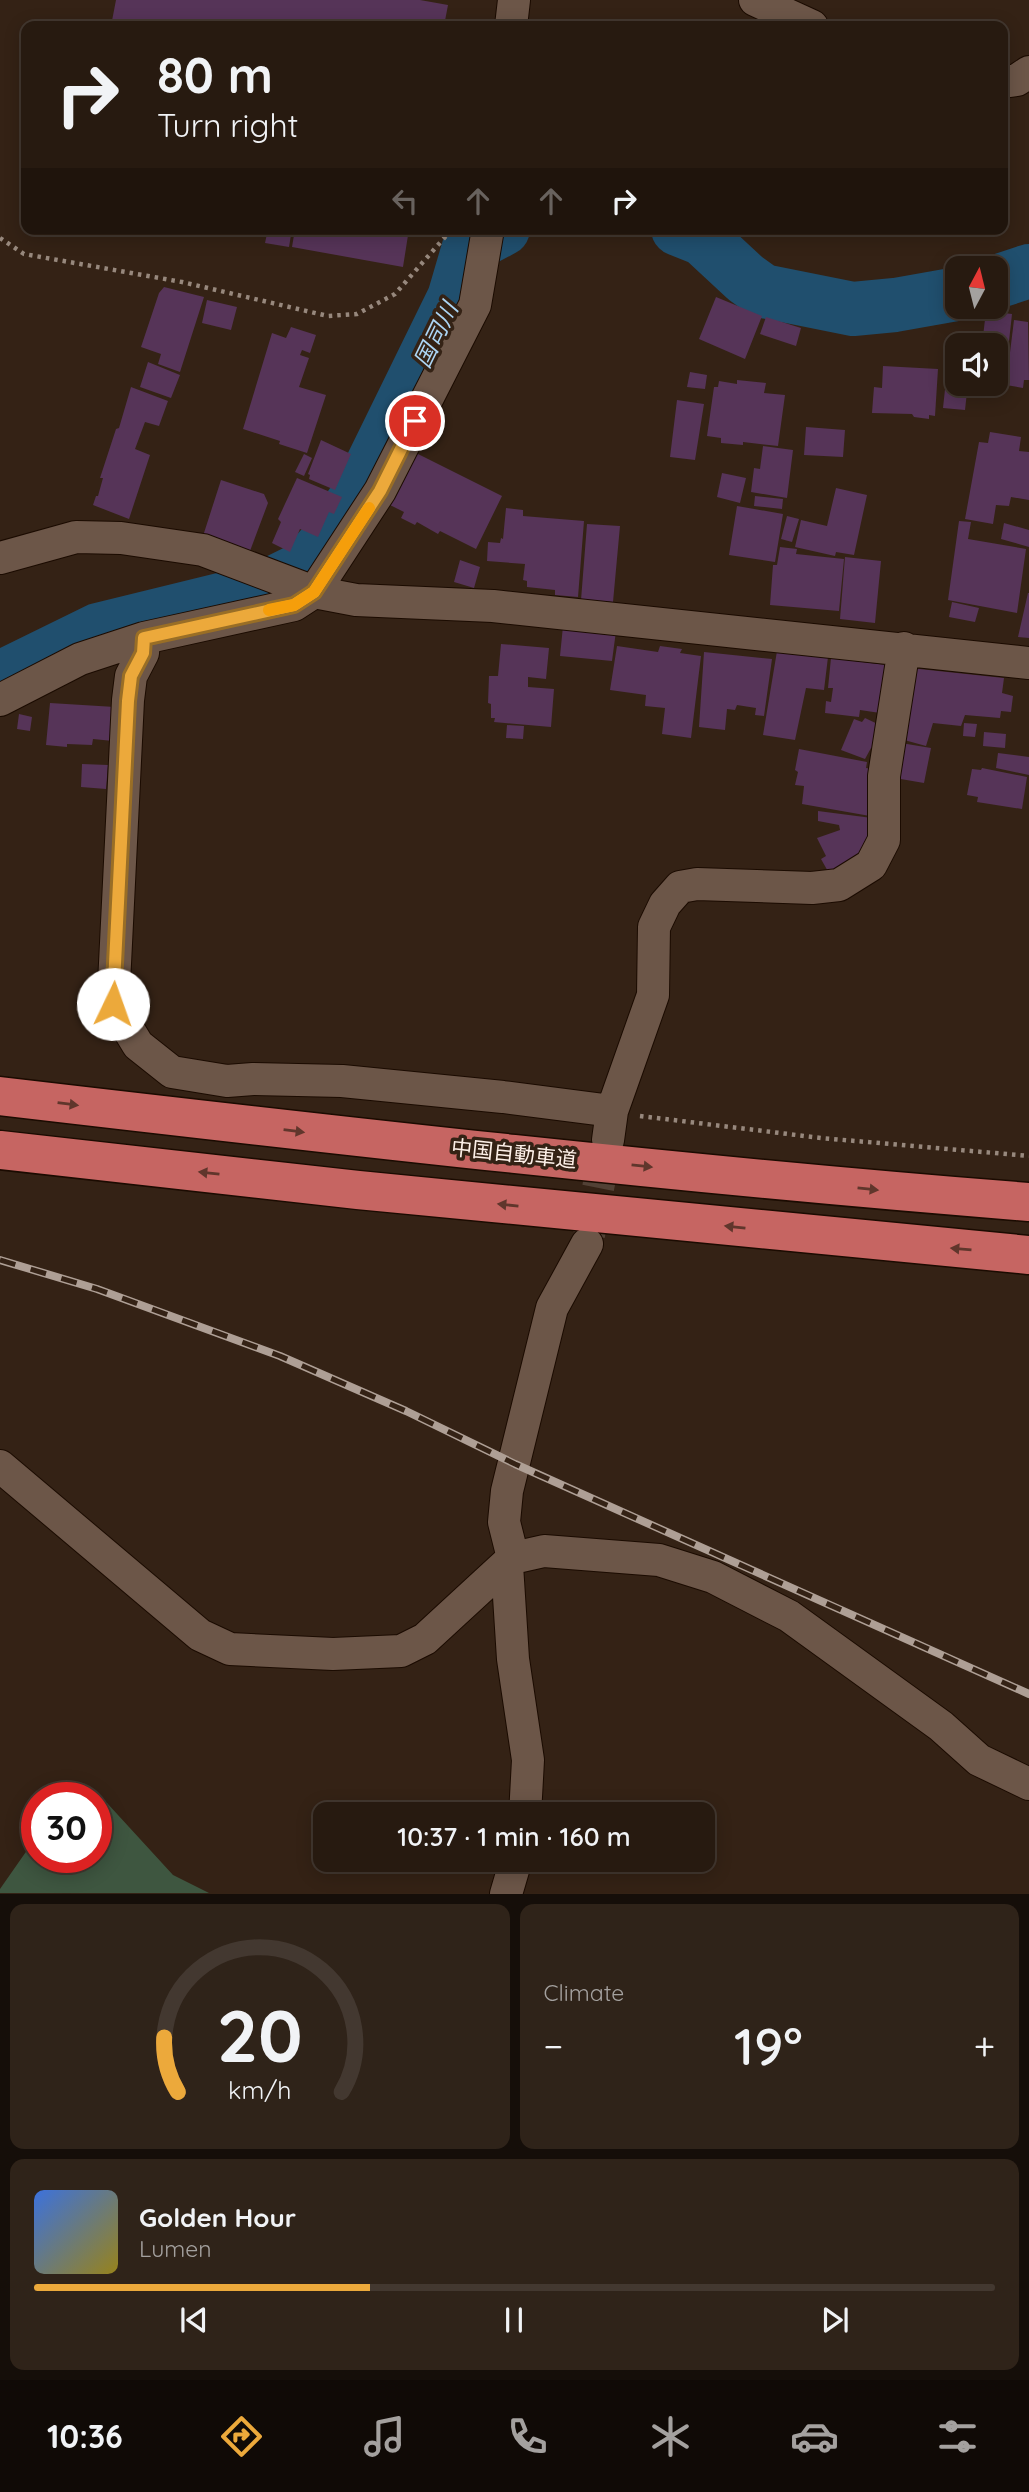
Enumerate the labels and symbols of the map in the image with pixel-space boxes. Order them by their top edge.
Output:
north arrow [945,256,1008,318]
water label: 国司川 [407,295,465,372]
pin [385,391,445,451]
position arrow [76,967,150,1041]
one-way arrow [57,1099,79,1110]
one-way arrow [283,1125,305,1136]
street label: 中国自動車道 [450,1133,578,1173]
one-way arrow [631,1161,653,1172]
one-way arrow [198,1168,220,1179]
one-way arrow [858,1183,880,1194]
one-way arrow [497,1199,519,1210]
one-way arrow [723,1222,745,1233]
one-way arrow [950,1243,972,1254]
speed limit sign: 30 [21,1782,112,1873]

